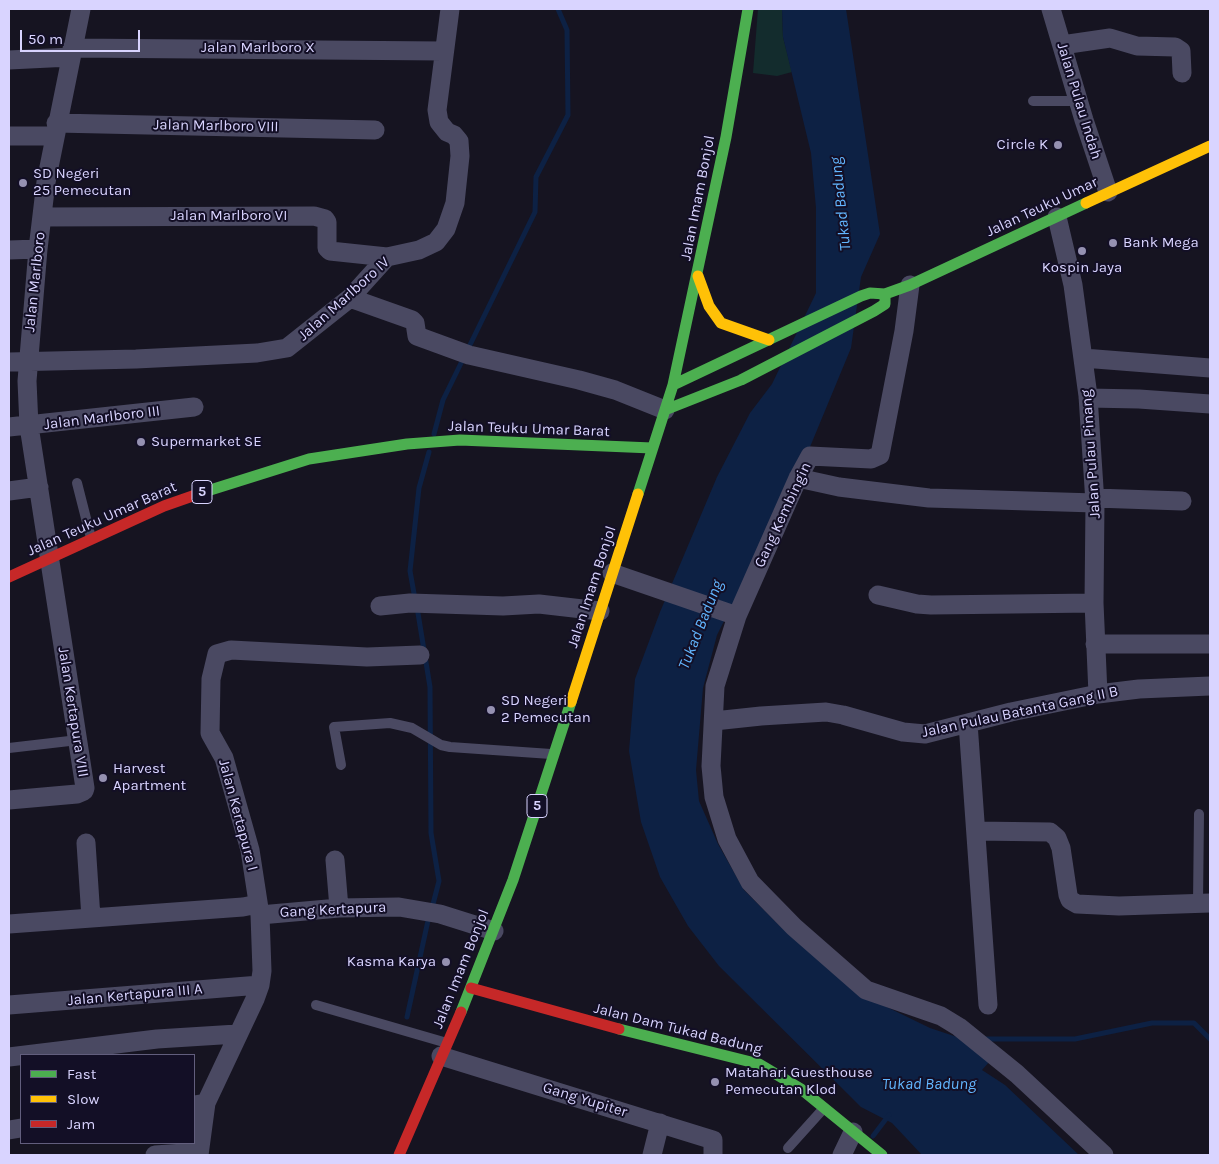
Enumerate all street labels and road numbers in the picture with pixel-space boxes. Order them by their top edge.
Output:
street label: Jalan Marlboro X [201,39,315,57]
street label: Jalan Pulau Indah [1053,40,1105,162]
street label: Jalan Marlboro VIII [153,116,279,136]
street label: Jalan Imam Bonjol [677,134,719,262]
street label: Jalan Teuku Umar [983,173,1101,241]
street label: Jalan Marlboro VI [171,207,287,225]
street label: Jalan Marlboro [21,231,49,333]
street label: Jalan Marlboro IV [295,253,393,345]
street label: Jalan Pulau Pinang [1078,389,1104,519]
street label: Jalan Marlboro III [43,402,161,434]
street label: Jalan Teuku Umar Barat [448,417,610,441]
street label: Gang Kembingin [751,459,815,571]
street label: Jalan Teuku Umar Barat [25,478,179,560]
road number: 5 [192,481,212,504]
street label: Jalan Imam Bonjol [564,524,620,650]
street label: Jalan Kertapura VIII [54,646,92,778]
street label: Jalan Pulau Batanta Gang II B [920,682,1120,742]
street label: Jalan Kertapura I [214,757,262,873]
road number: 5 [527,794,547,818]
street label: Gang Kertapura [279,898,387,922]
street label: Jalan Imam Bonjol [429,907,493,1031]
street label: Jalan Kertapura III A [67,980,203,1010]
street label: Jalan Dam Tukad Badung [592,999,764,1059]
street label: Gang Yupiter [541,1079,629,1121]

